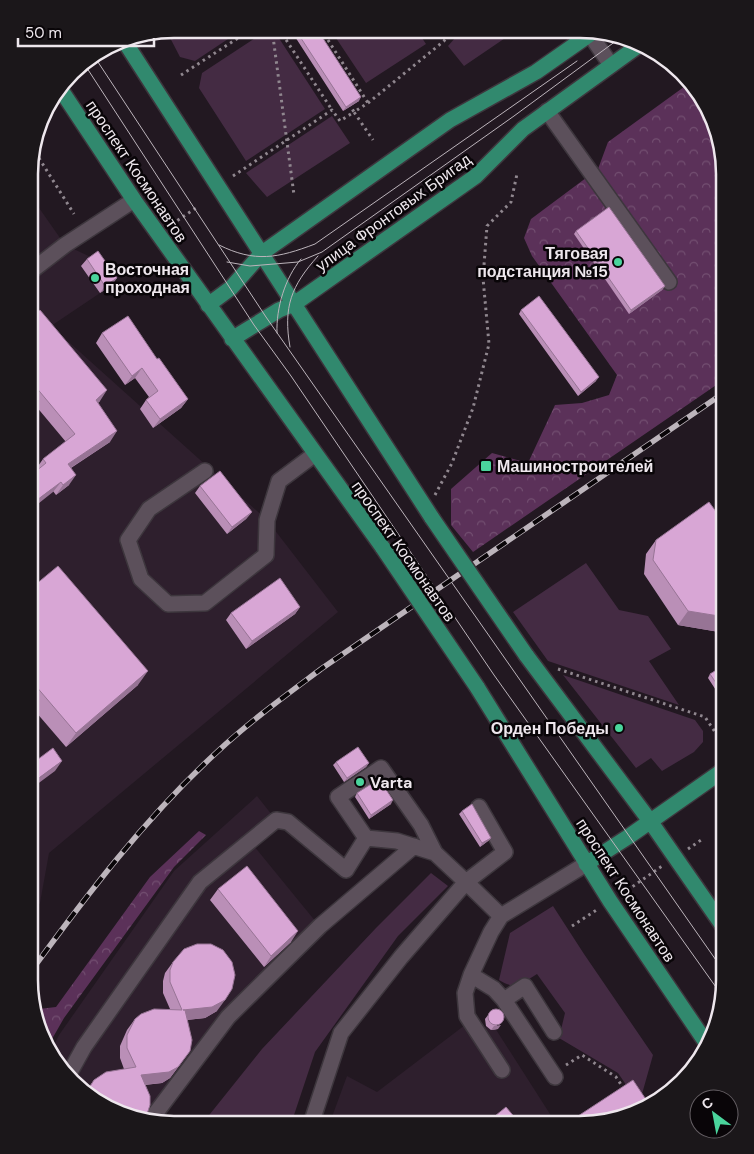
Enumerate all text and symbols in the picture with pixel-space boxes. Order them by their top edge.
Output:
scale bar [18,15,154,47]
text: 50 m [25,23,62,43]
street label: проспект Космонавтов [81,96,192,247]
street label: улица Фронтовых Бригад [311,148,476,276]
place label: Тяговая подстанция №15 [477,243,608,282]
marker: Тяговая подстанция №15 [612,256,624,268]
place label: Восточная проходная [105,259,190,298]
marker: Восточная проходная [89,272,101,284]
place label: Машиностроителей [497,456,653,477]
marker: Машиностроителей [479,459,493,473]
street label: проспект Космонавтов [347,477,460,626]
place label: Орден Победы [491,718,609,739]
marker: Орден Победы [613,722,625,734]
place label: Varta [370,772,413,793]
marker: Varta [354,776,366,788]
street label: проспект Космонавтов [571,814,680,966]
north arrow [689,1089,739,1139]
text: С [698,1093,716,1113]

